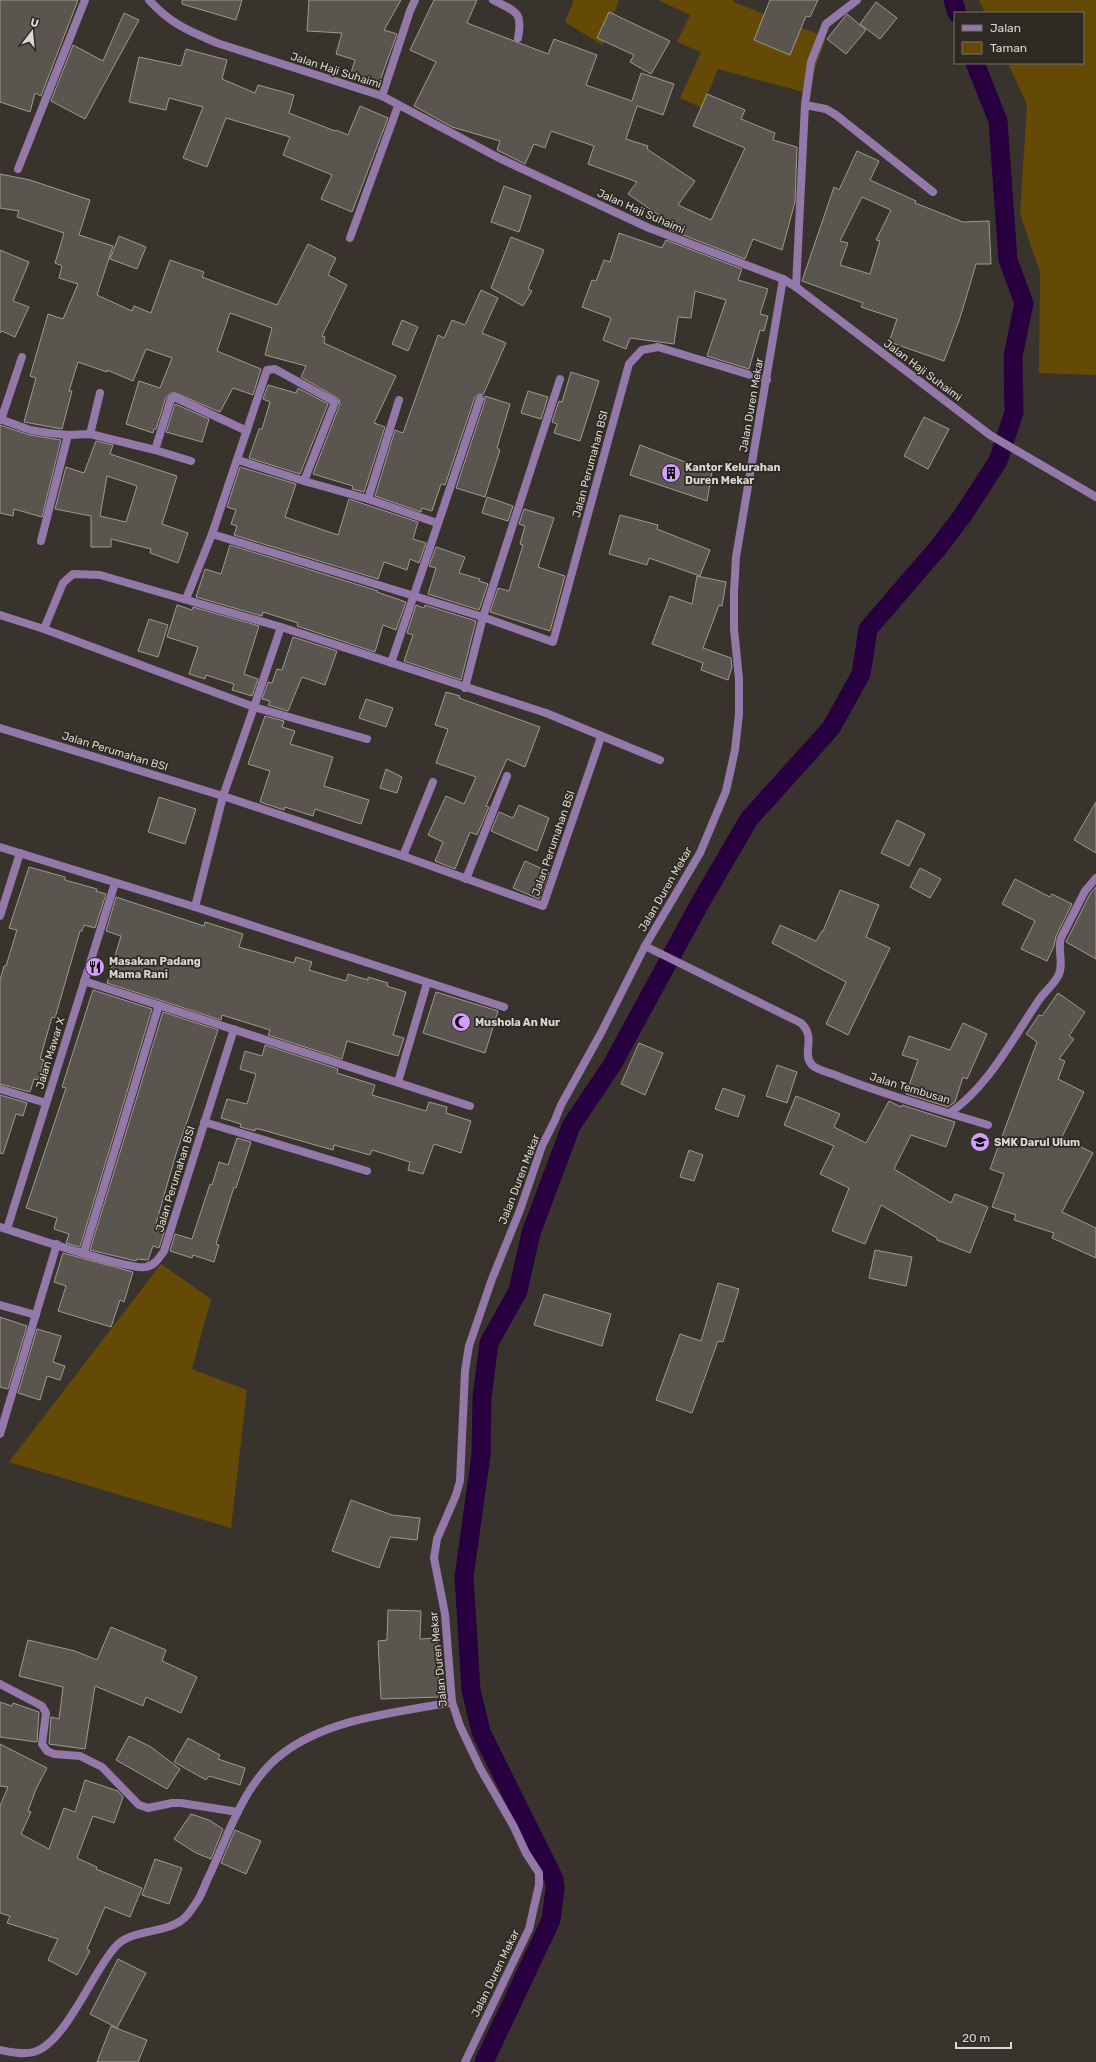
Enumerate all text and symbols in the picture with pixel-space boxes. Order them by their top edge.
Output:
north arrow [12,12,52,52]
legend [954,12,1084,64]
text: U [29,16,40,30]
text: Jalan [990,21,1021,35]
text: Taman [990,41,1027,55]
street label: Jalan Haji Suhaimi [289,50,383,91]
street label: Jalan Haji Suhaimi [595,186,687,237]
street label: Jalan Haji Suhaimi [881,337,964,404]
street label: Jalan Duren Mekar [737,356,766,453]
street label: Jalan Perumahan BSI [570,409,611,519]
place label: Kantor Kelurahan Duren Mekar [685,461,781,487]
building icon: Kantor Kelurahan Duren Mekar [660,462,682,484]
street label: Jalan Perumahan BSI [60,729,169,774]
street label: Jalan Perumahan BSI [529,789,578,897]
street label: Jalan Duren Mekar [636,844,695,934]
place label: Masakan Padang Mama Rani [109,955,201,981]
restaurant icon: Masakan Padang Mama Rani [84,956,106,978]
mosque icon: Mushola An Nur [450,1011,472,1033]
street label: Jalan Mawar X [33,1016,68,1091]
place label: Mushola An Nur [475,1016,560,1029]
street label: Jalan Tembusan [868,1070,952,1107]
street label: Jalan Perumahan BSI [153,1125,198,1234]
street label: Jalan Duren Mekar [496,1131,543,1226]
school or university icon: SMK Darul Ulum [969,1131,991,1153]
place label: SMK Darul Ulum [994,1136,1080,1149]
street label: Jalan Duren Mekar [427,1610,450,1707]
street label: Jalan Duren Mekar [469,1927,523,2019]
scale bar [956,2024,1011,2050]
text: 20 m [962,2031,990,2045]

